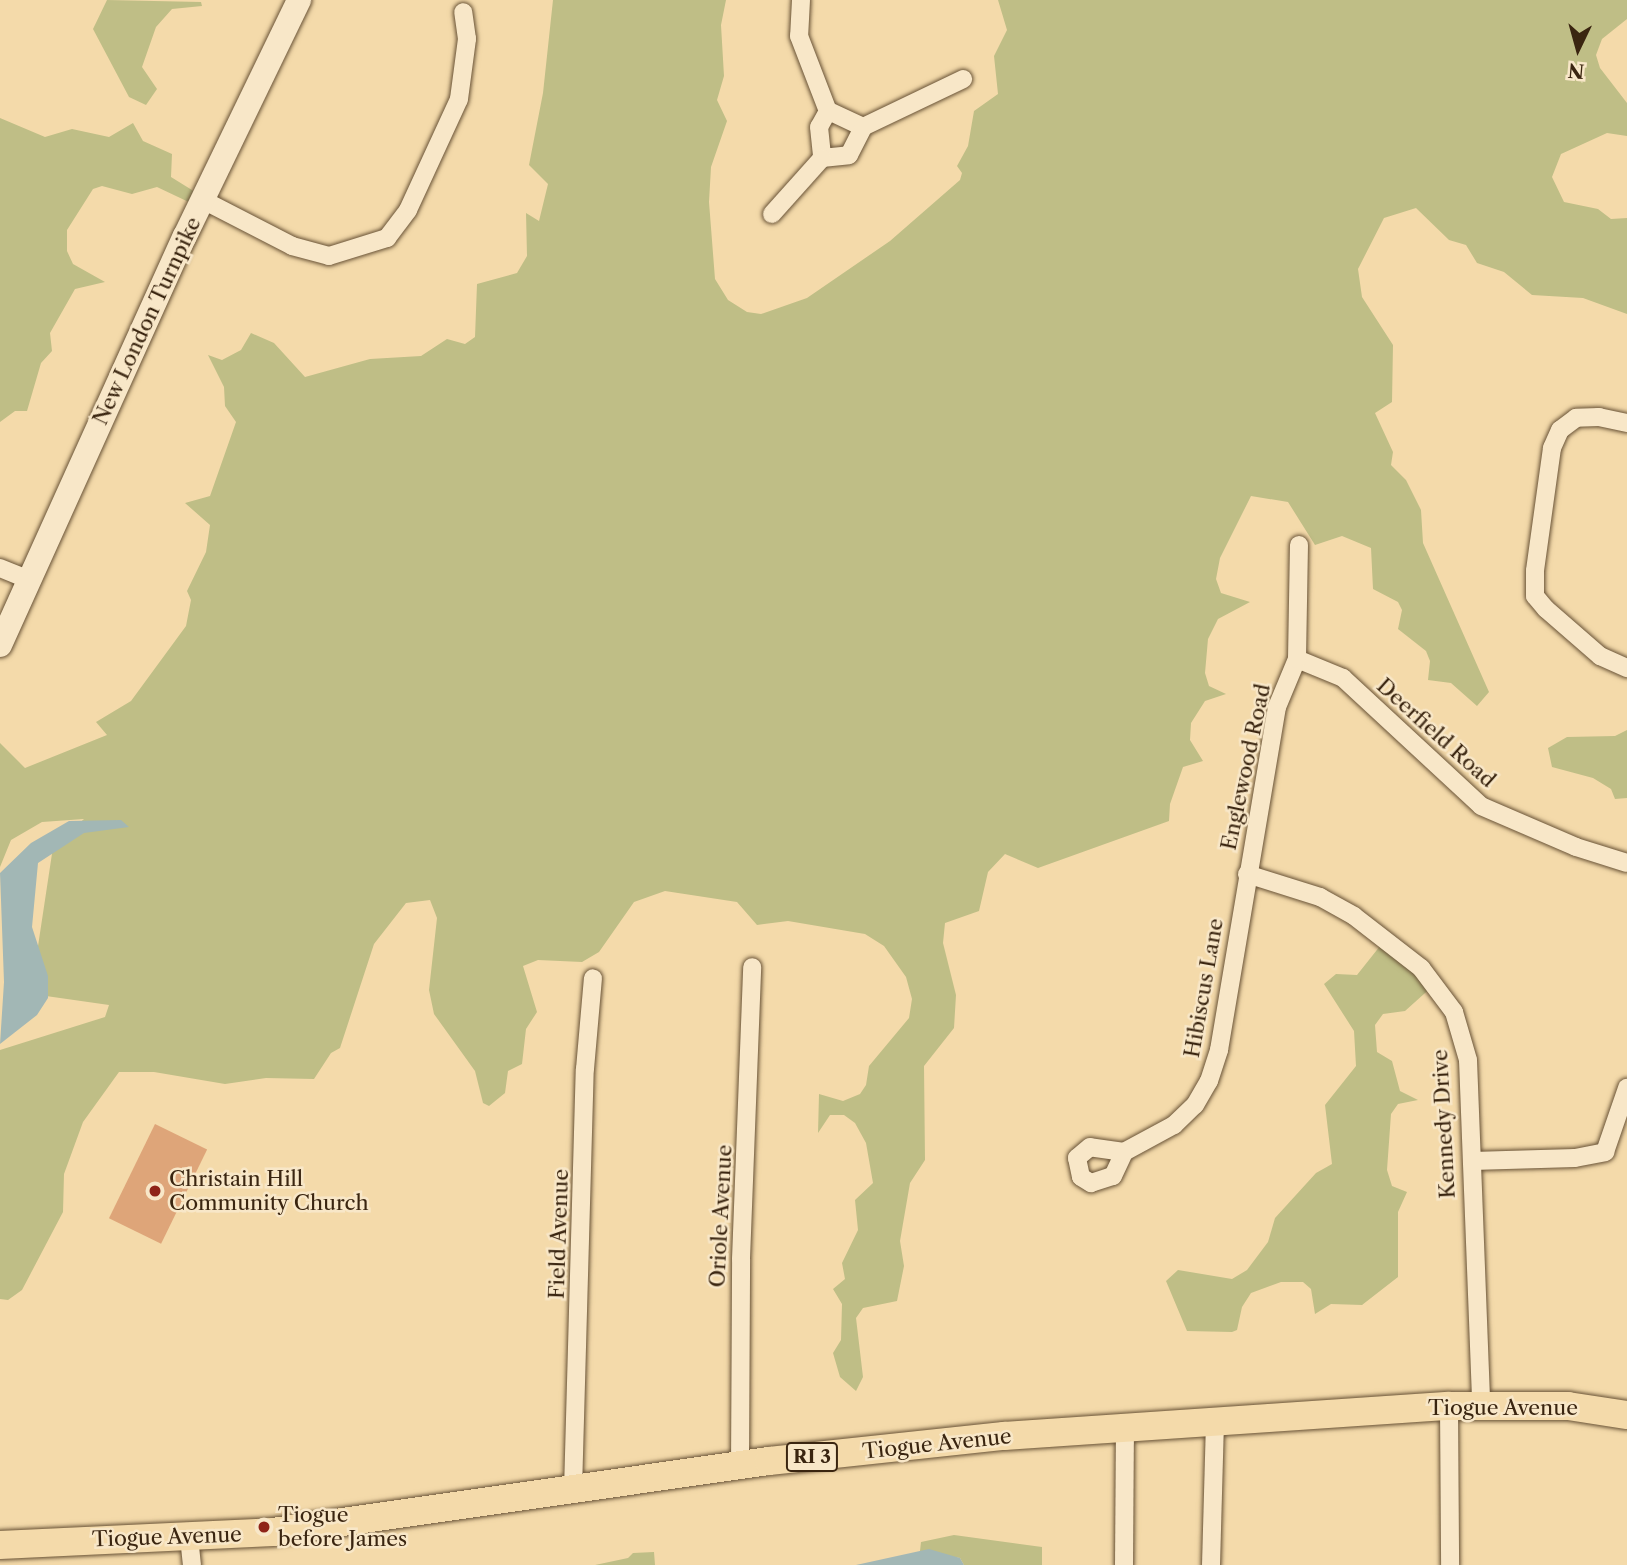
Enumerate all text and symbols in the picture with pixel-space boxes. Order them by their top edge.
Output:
north arrow [1543,14,1613,84]
text: N [1567,58,1585,83]
street label: New London Turnpike [87,212,207,430]
street label: Deerfield Road [1371,673,1501,793]
street label: Englewood Road [1216,682,1276,852]
street label: Hibiscus Lane [1179,916,1229,1060]
street label: Kennedy Drive [1427,1048,1461,1200]
street label: Oriole Avenue [705,1144,737,1288]
place label: Christain Hill Community Church [169,1166,369,1216]
street label: Field Avenue [544,1168,574,1300]
marker: Christain Hill Community Church [147,1183,163,1199]
street label: Tiogue Avenue [1428,1395,1578,1421]
street label: Tiogue Avenue [861,1424,1013,1464]
road number: RI 3 [786,1442,838,1472]
place label: Tiogue before James [278,1502,407,1552]
marker: Tiogue before James [256,1519,272,1535]
street label: Tiogue Avenue [91,1522,243,1552]

